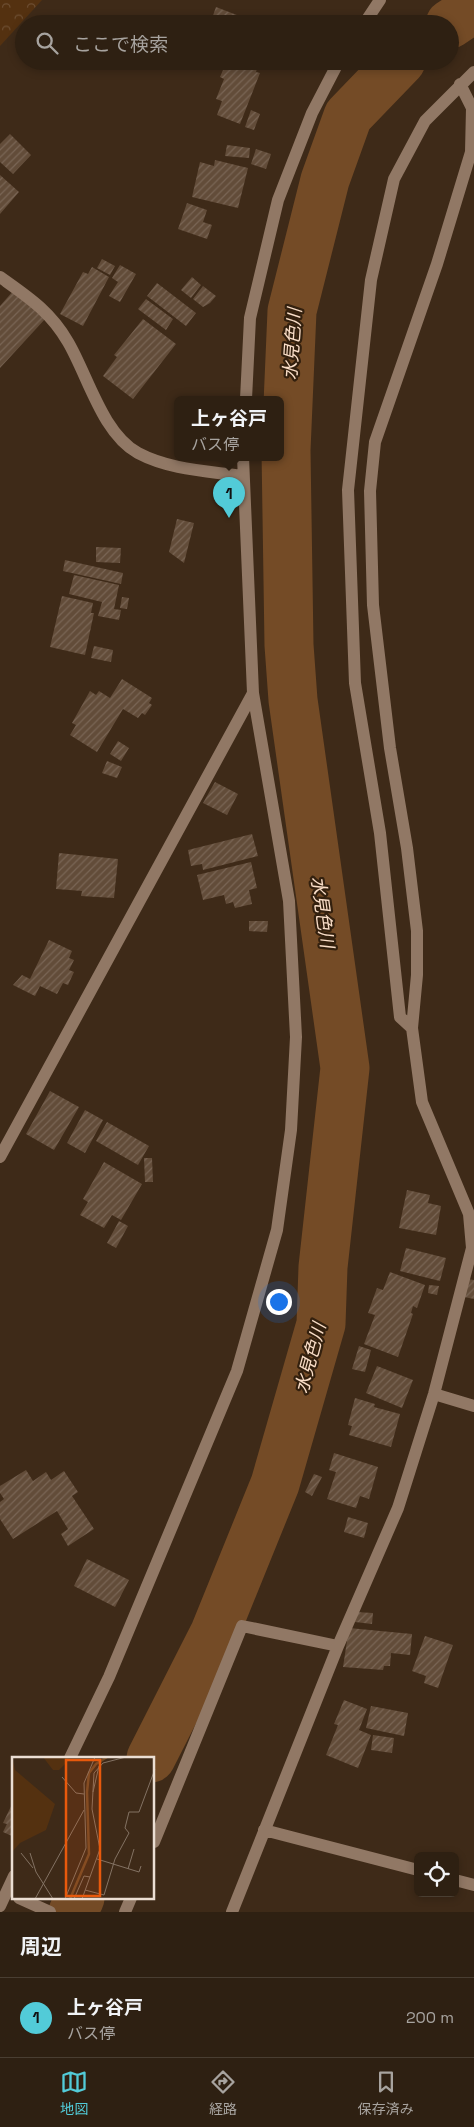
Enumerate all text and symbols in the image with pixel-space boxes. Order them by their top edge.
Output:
search box [15,15,459,70]
icon: search [33,29,61,57]
text: ここで検索 [73,32,168,57]
water label: 水見色川 [278,305,306,381]
popup [174,396,284,461]
text: 上ヶ谷戸 [191,406,267,431]
text: バス停 [191,434,239,455]
pin: 1 [213,477,245,518]
water label: 水見色川 [307,875,340,951]
your location [266,1289,292,1315]
water label: 水見色川 [290,1318,331,1396]
inset map [12,1757,155,1900]
map controls [414,1852,459,1897]
button: locate [414,1852,459,1897]
text: 周辺 [20,1933,62,1960]
text: 上ヶ谷戸 [67,1995,143,2020]
text: 1 [32,2007,40,2028]
text: 200 m [406,2007,454,2028]
text: バス停 [67,2023,115,2044]
tab: 地図 [60,2068,88,2118]
tab: 経路 [209,2068,237,2118]
tab: 保存済み [358,2068,414,2118]

